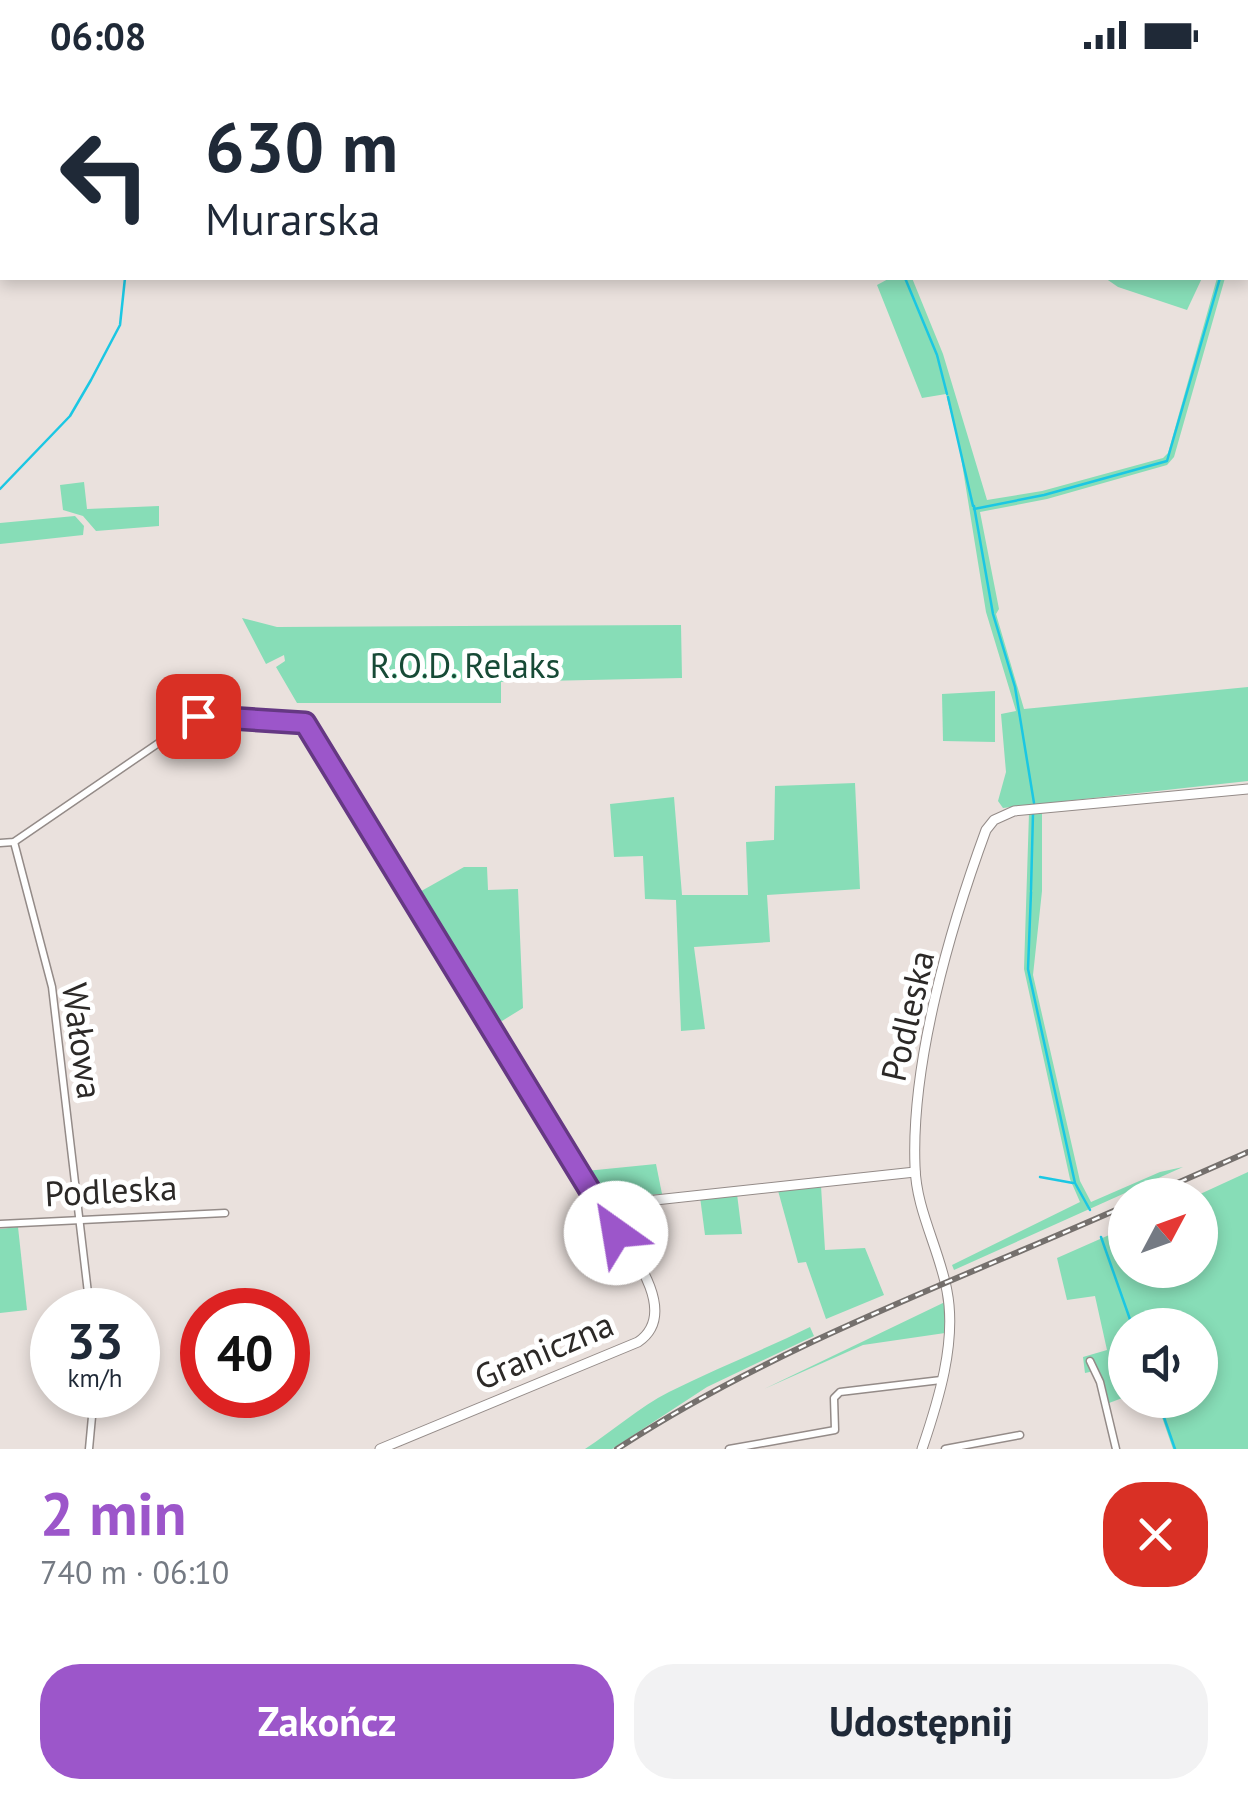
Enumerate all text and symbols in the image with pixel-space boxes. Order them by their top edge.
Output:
text: 06:08 [50,11,146,60]
text: 630 m [205,101,398,191]
icon: left [40,110,170,240]
text: Murarska [205,189,381,247]
park label: R.O.D. Relaks [370,642,560,688]
pin [156,674,241,759]
icon: arrive [171,689,226,744]
street label: Podleska [870,946,944,1086]
street label: Wałowa [52,980,114,1102]
street label: Podleska [43,1164,178,1216]
north arrow [1108,1178,1218,1288]
map controls [1108,1178,1218,1418]
position arrow [564,1181,668,1285]
speed limit sign: 40 [180,1288,310,1418]
street label: Graniczna [467,1300,620,1400]
text: 33 [67,1308,123,1373]
button: sound [1108,1308,1218,1418]
text: km/h [68,1362,122,1394]
text: 2 min [40,1474,186,1552]
button: close [1103,1482,1208,1587]
text: 740 m · 06:10 [40,1551,229,1593]
button: Zakończ [40,1664,614,1779]
button: Udostępnij [634,1664,1208,1779]

